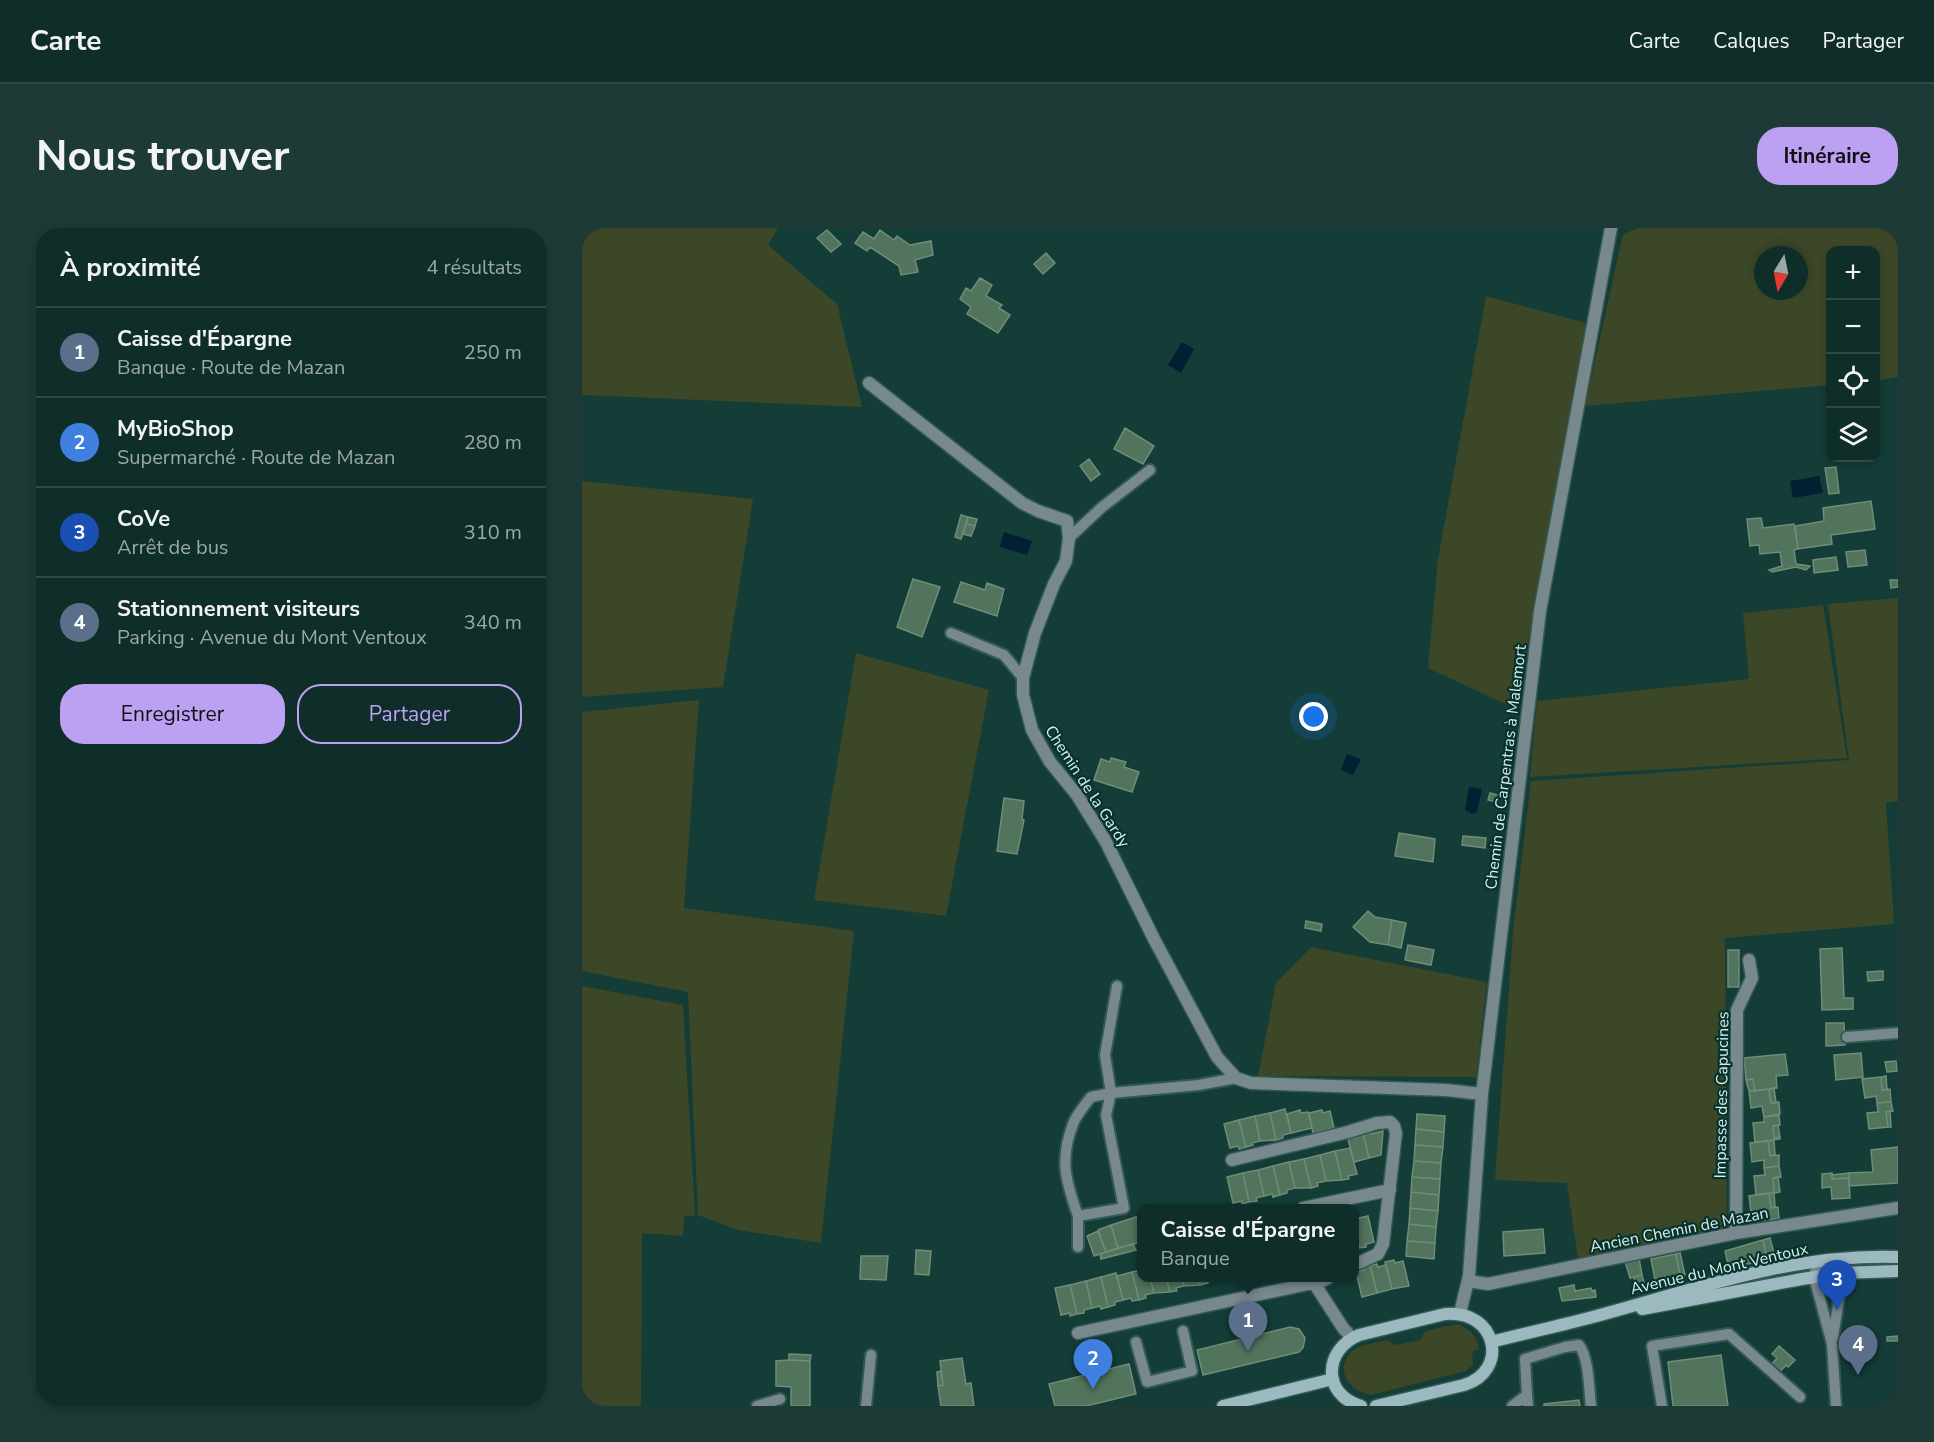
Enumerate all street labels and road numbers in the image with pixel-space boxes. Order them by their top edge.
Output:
street label: Chemin de Carpentras à Malemort [1480,643,1532,891]
street label: Chemin de la Gardy [1039,721,1135,853]
street label: Impasse des Capucines [1710,1011,1734,1179]
street label: Ancien Chemin de Mazan [1588,1202,1770,1258]
street label: Avenue du Mont Ventoux [1628,1238,1811,1300]

